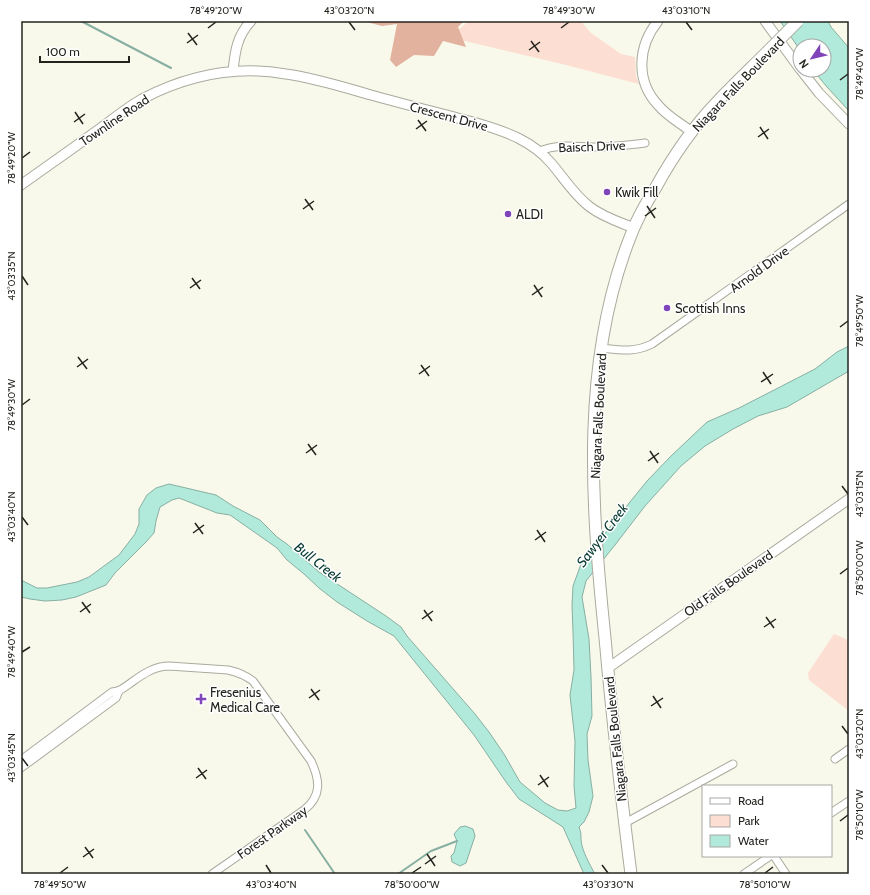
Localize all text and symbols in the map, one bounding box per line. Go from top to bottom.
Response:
text: 78°49'20"W [190,4,242,17]
text: 43°03'20"N [324,4,374,17]
text: 78°49'30"W [543,4,596,17]
text: 43°03'10"N [662,4,710,17]
street label: Niagara Falls Boulevard [689,33,787,135]
scale bar [40,38,129,64]
north arrow [792,38,832,78]
text: 100 m [46,44,80,59]
text: 78°49'40"W [853,47,866,100]
text: N [796,57,812,71]
street label: Townline Road [76,91,152,149]
street label: Crescent Drive [408,98,490,134]
text: 78°49'20"W [5,132,18,184]
street label: Baisch Drive [558,137,626,155]
place label: Kwik Fill [615,184,658,200]
marker: Kwik Fill [602,187,612,197]
place label: ALDI [516,206,543,222]
marker: ALDI [503,209,513,219]
street label: Arnold Drive [726,242,792,296]
text: 43°03'35"N [5,251,18,301]
text: 78°49'50"W [853,294,866,347]
place label: Scottish Inns [675,300,746,316]
marker: Scottish Inns [662,303,672,313]
street label: Niagara Falls Boulevard [587,353,609,479]
text: 78°49'30"W [5,378,18,431]
text: 43°03'15"N [853,470,866,518]
text: 43°03'40"N [5,491,18,543]
water label: Sawyer Creek [572,499,632,570]
water label: Bull Creek [291,538,346,587]
text: 78°50'00"W [853,540,866,595]
street label: Old Falls Boulevard [680,546,776,620]
text: 78°49'40"W [5,625,18,678]
street label: Niagara Falls Boulevard [600,676,630,802]
place label: Fresenius Medical Care [210,684,280,715]
marker: Fresenius Medical Care [195,693,207,705]
text: 43°03'20"N [853,709,866,759]
text: 43°03'45"N [5,733,18,783]
legend [702,785,832,857]
text: 78°50'10"W [853,789,866,841]
text: Road [738,793,764,808]
street label: Forest Parkway [234,802,311,862]
text: Park [738,813,760,828]
text: Water [738,833,769,848]
text: 78°49'50"W [34,878,87,891]
text: 43°03'40"N [245,878,297,891]
text: 78°50'00"W [385,878,440,891]
text: 43°03'30"N [583,878,633,891]
text: 78°50'10"W [739,878,791,891]

